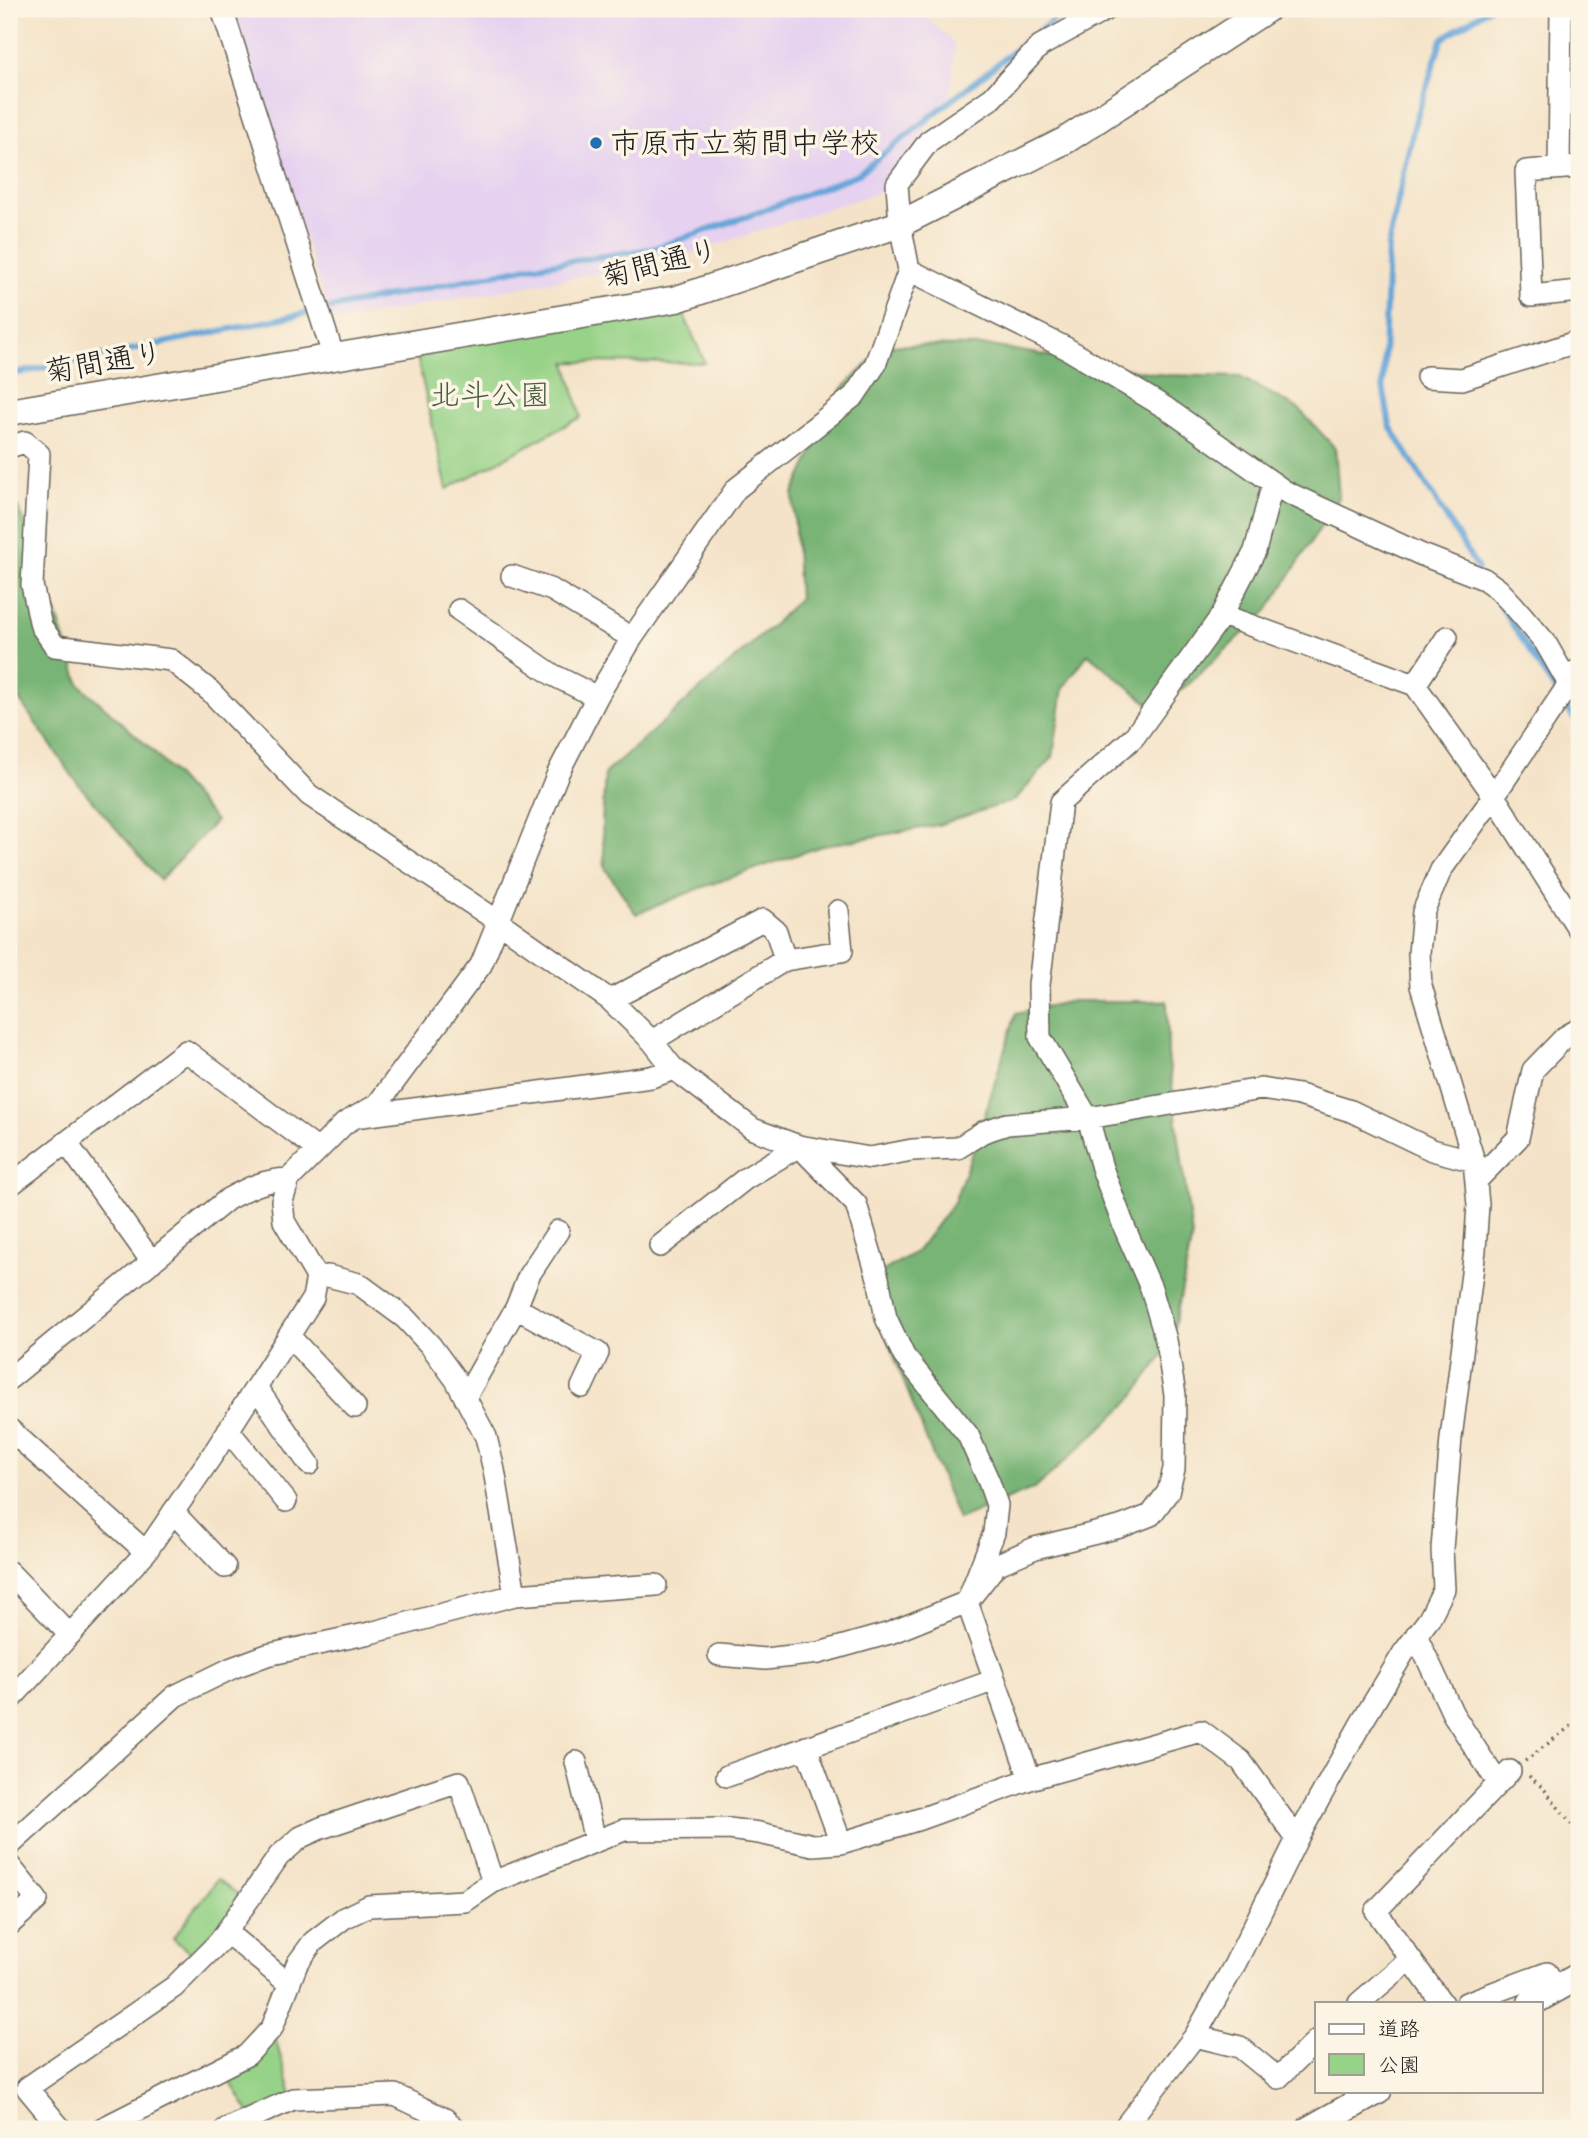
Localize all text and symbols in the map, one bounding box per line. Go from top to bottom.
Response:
place label: 市原市立菊間中学校 [610,124,880,168]
marker: 市原市立菊間中学校 [588,135,604,151]
street label: 菊間通り [597,230,724,302]
street label: 菊間通り [42,333,167,397]
park label: 北斗公園 [430,376,550,420]
legend [1315,2002,1542,2092]
text: 道路 [1378,2016,1420,2046]
text: 公園 [1378,2052,1420,2082]

